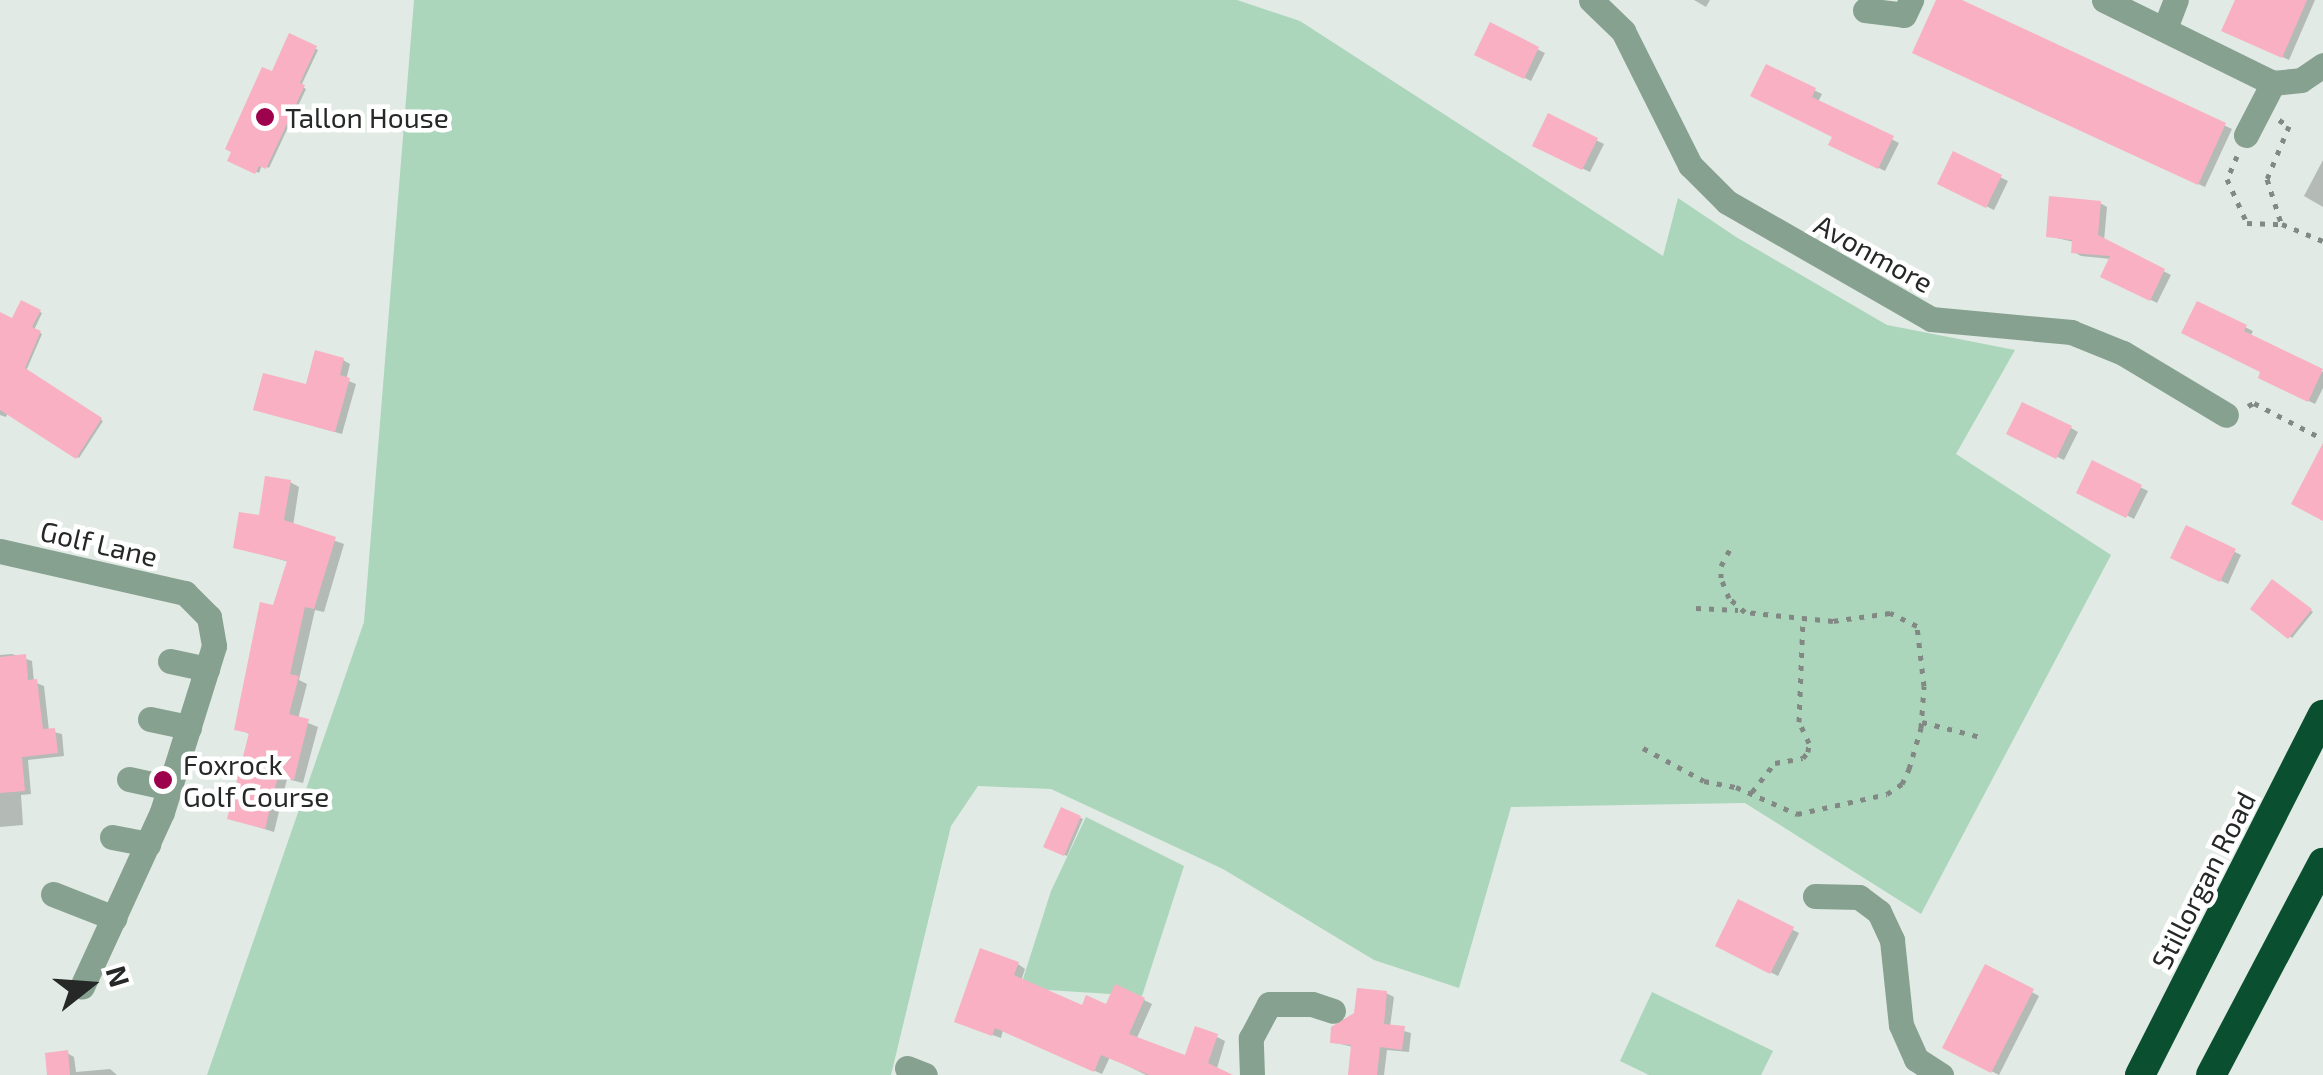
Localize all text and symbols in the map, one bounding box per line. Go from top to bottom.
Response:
place label: Tallon House [285,100,449,134]
marker: Tallon House [254,106,276,128]
street label: Avonmore [1809,207,1939,299]
street label: Golf Lane [37,513,161,573]
place label: Foxrock Golf Course [183,747,330,813]
marker: Foxrock Golf Course [152,769,174,791]
street label: Stillorgan Road [2144,786,2262,974]
north arrow [40,935,140,1035]
text: N [99,962,138,991]

